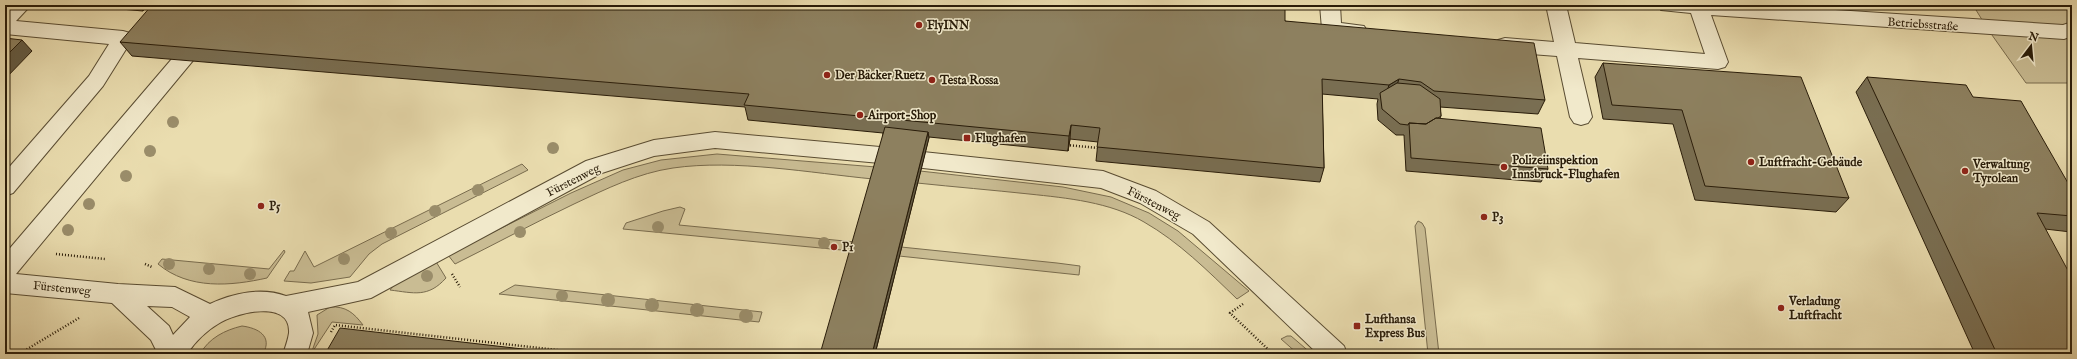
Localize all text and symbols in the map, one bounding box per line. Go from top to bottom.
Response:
street label: Betriebsstraße [1887,15,1959,34]
place label: FlyINN [927,18,970,34]
marker: FlyINN [914,20,924,30]
north arrow [2011,26,2051,66]
text: N [2026,29,2040,46]
place label: Der Bäcker Ruetz [835,68,925,83]
marker: Der Bäcker Ruetz [822,70,832,80]
place label: Testa Rossa [939,73,999,88]
marker: Testa Rossa [927,75,937,85]
place label: Airport-Shop [867,108,937,124]
marker: Airport-Shop [855,110,865,120]
place label: Flughafen [975,131,1027,147]
marker: Flughafen [962,133,972,143]
place label: Polizeiinspektion Innsbruck-Flughafen [1512,153,1620,183]
place label: Luftfracht-Gebäude [1758,155,1863,170]
marker: Luftfracht-Gebäude [1746,157,1756,167]
place label: Verwaltung Tyrolean [1972,157,2030,187]
street label: Fürstenweg [544,160,603,200]
marker: Polizeiinspektion Innsbruck-Flughafen [1499,162,1509,172]
marker: Verwaltung Tyrolean [1960,166,1970,176]
street label: Fürstenweg [1124,184,1184,224]
place label: P5 [269,199,281,214]
marker: P5 [256,201,266,211]
place label: P3 [1492,210,1503,225]
marker: P3 [1479,212,1489,222]
place label: P1 [842,240,854,255]
marker: P1 [829,242,839,252]
street label: Fürstenweg [32,278,92,299]
place label: Verladung Luftfracht [1788,294,1843,323]
marker: Verladung Luftfracht [1776,303,1786,313]
place label: Lufthansa Express Bus [1364,312,1426,342]
marker: Lufthansa Express Bus [1352,321,1362,331]

